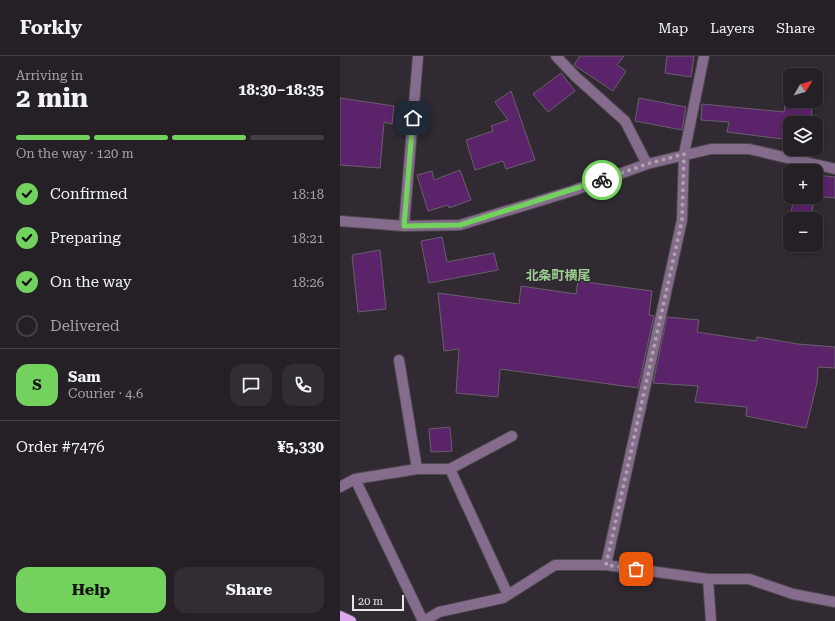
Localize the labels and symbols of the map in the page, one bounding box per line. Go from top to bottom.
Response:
north arrow [783,68,823,108]
pin [396,101,430,135]
courier [582,160,622,200]
district label: 北条町横尾 [525,268,591,283]
pin [619,552,653,586]
scale bar [352,593,404,612]

